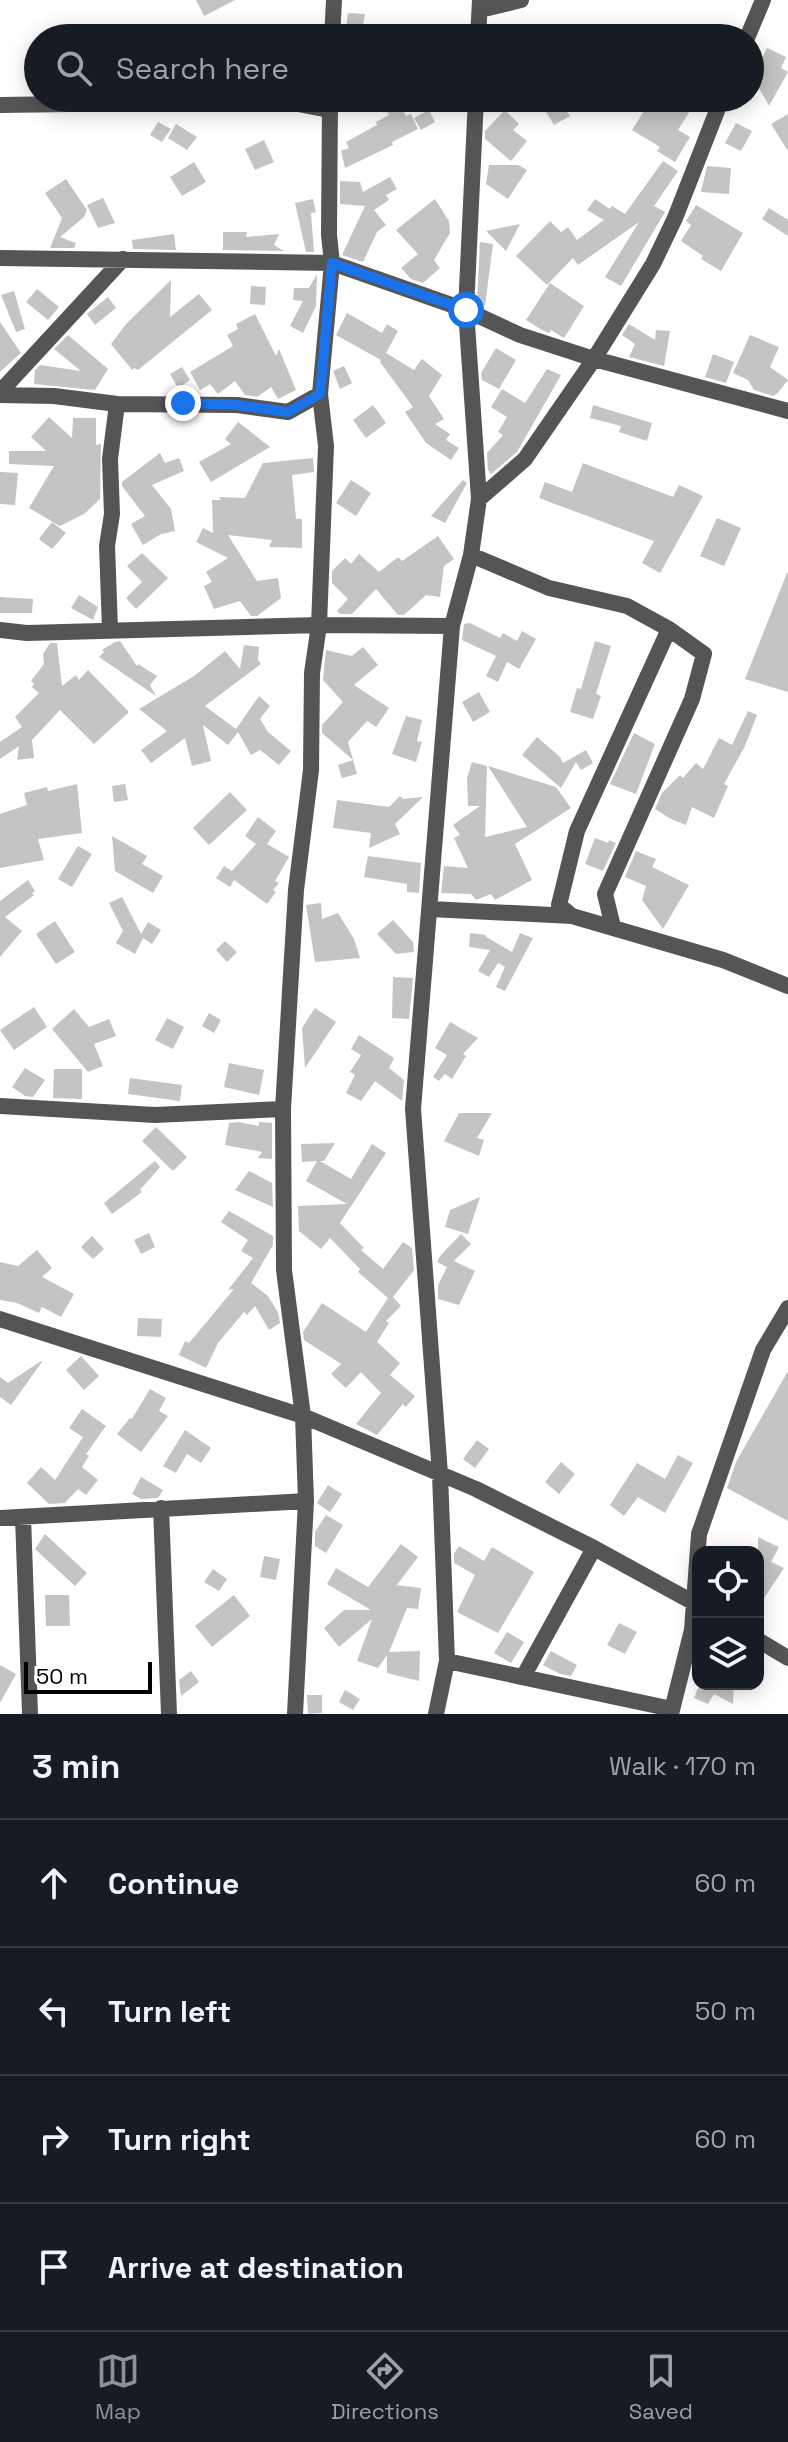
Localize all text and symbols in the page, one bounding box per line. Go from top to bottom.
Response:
search box [24,24,764,112]
icon: search [52,46,96,90]
text: Search here [116,49,289,88]
route start [448,292,484,328]
route end [165,385,201,421]
map controls [692,1546,764,1690]
button: locate [692,1546,764,1618]
button: layers [692,1618,764,1690]
scale bar [24,1658,152,1694]
text: 50 m [36,1662,88,1690]
text: 3 min [32,1745,120,1788]
text: Walk · 170 m [609,1749,756,1783]
icon: ahead [32,1861,76,1905]
text: Continue [108,1864,239,1903]
text: 60 m [694,1866,756,1900]
icon: left [32,1989,76,2033]
text: Turn left [108,1992,231,2031]
text: 50 m [695,1994,756,2028]
icon: right [32,2117,76,2161]
text: Turn right [108,2120,251,2159]
text: 60 m [694,2122,756,2156]
icon: arrive [32,2245,76,2289]
text: Arrive at destination [108,2248,404,2287]
tab: Map [95,2349,141,2425]
tab: Directions [331,2349,439,2425]
tab: Saved [629,2349,693,2425]

